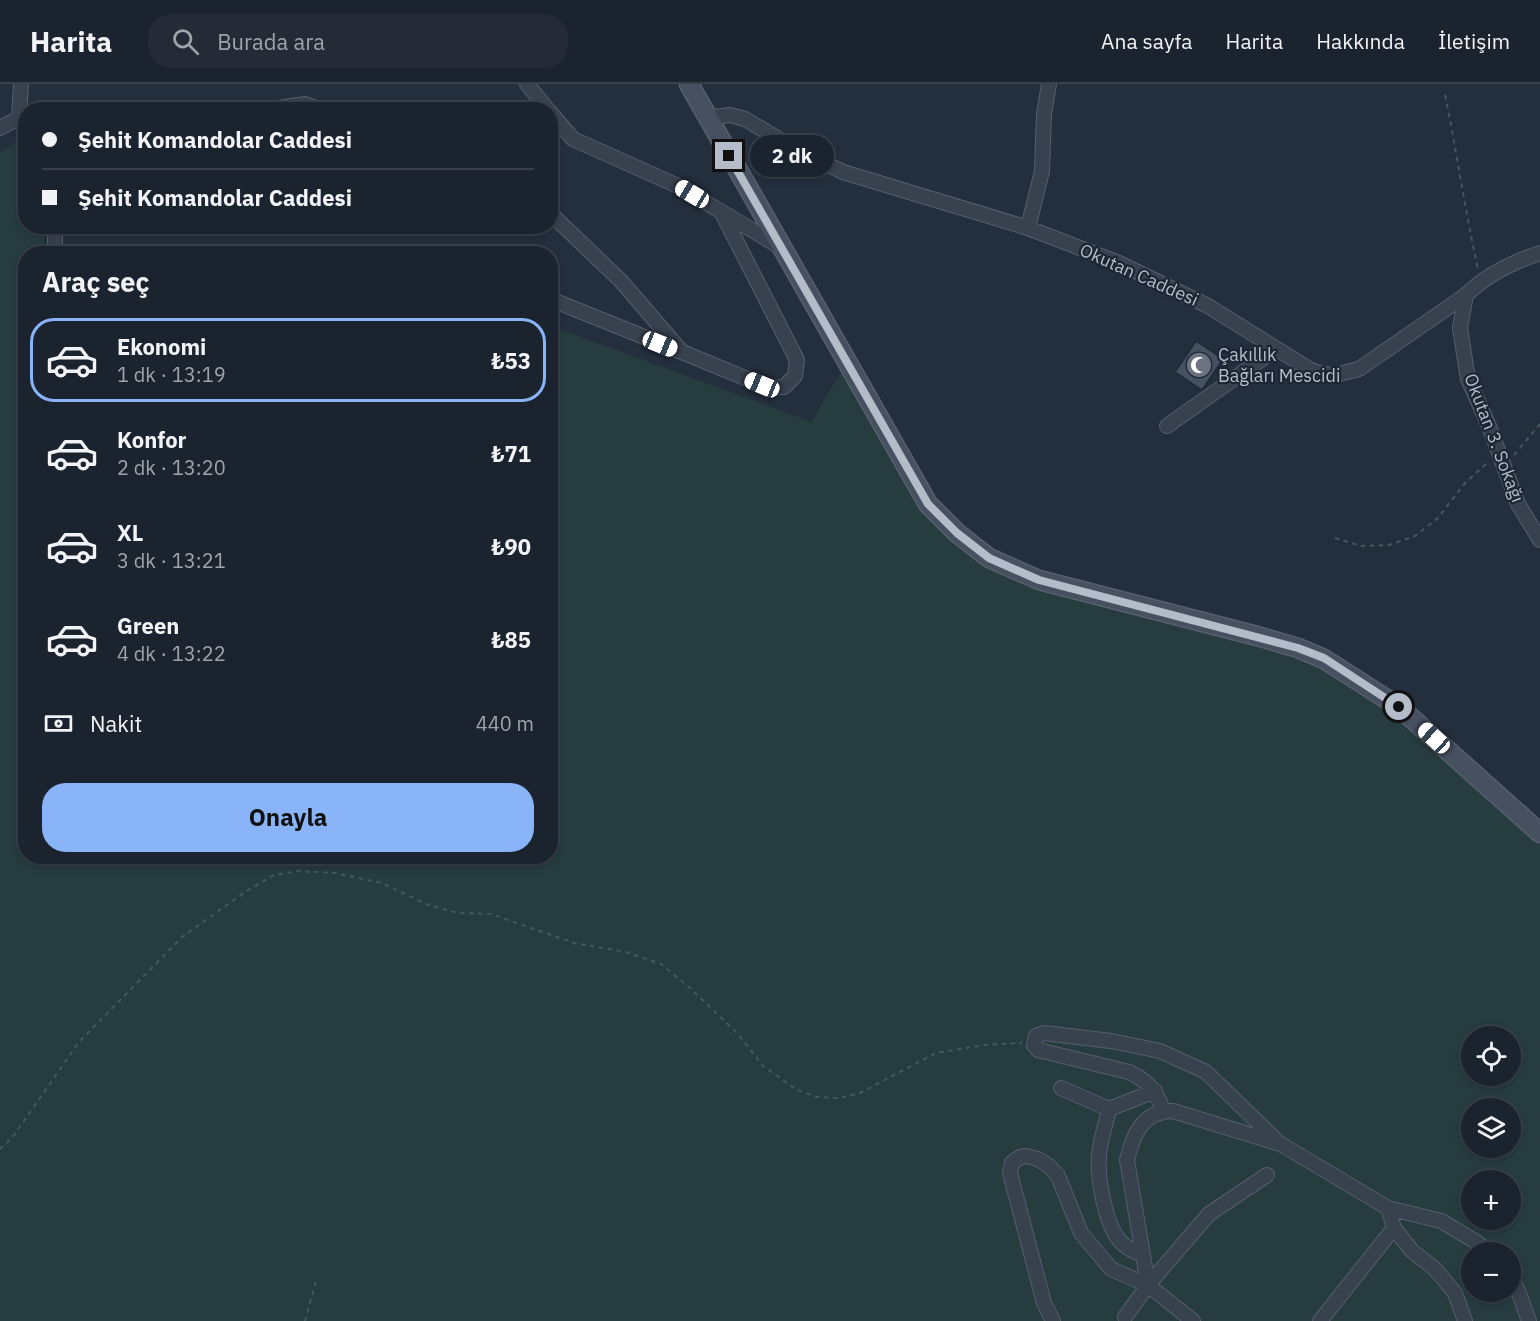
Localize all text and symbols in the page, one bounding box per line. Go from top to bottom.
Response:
search box [148,14,568,68]
text: Harita [30,23,112,60]
icon: search [169,25,202,58]
text: Burada ara [217,27,325,56]
text: Ana sayfa [1101,27,1193,55]
text: Harita [1226,27,1283,55]
text: Hakkında [1316,27,1405,55]
text: İletişim [1438,27,1510,55]
text: Şehit Komandolar Caddesi [78,125,352,154]
callout: 2 dk [750,135,834,177]
route end [715,142,742,169]
text: 2 dk [772,142,812,169]
car [672,177,712,211]
text: Şehit Komandolar Caddesi [78,183,352,212]
street label: Okutan Caddesi [1076,238,1202,311]
text: Araç seç [42,264,149,299]
car [640,329,680,359]
text: Ekonomi [117,332,206,361]
icon: car [45,333,99,387]
place label: Çakıllık Bağları Mescidi [1218,343,1341,387]
text: ₺53 [491,346,531,375]
mosque icon: Çakıllık Bağları Mescidi [1184,350,1214,380]
text: 1 dk · 13:19 [117,361,226,388]
car [742,370,782,400]
street label: Okutan 3. Sokağı [1459,370,1530,506]
text: Konfor [117,425,186,454]
icon: car [45,426,99,480]
text: ₺71 [491,439,531,468]
text: 2 dk · 13:20 [117,454,226,481]
text: XL [117,518,143,547]
icon: car [45,519,99,573]
text: ₺90 [491,532,531,561]
text: 3 dk · 13:21 [117,547,226,574]
text: Green [117,611,179,640]
icon: car [45,612,99,666]
text: ₺85 [491,625,531,654]
text: 4 dk · 13:22 [117,640,226,667]
route start [1385,693,1412,720]
icon: cash [42,707,75,740]
text: Nakit [90,709,142,738]
text: 440 m [476,710,534,737]
car [1415,719,1453,757]
button: Onayla [42,783,534,852]
map controls [1461,1026,1521,1302]
button: locate [1461,1026,1521,1086]
button: layers [1461,1098,1521,1158]
button: + [1461,1170,1521,1230]
button: − [1461,1242,1521,1302]

